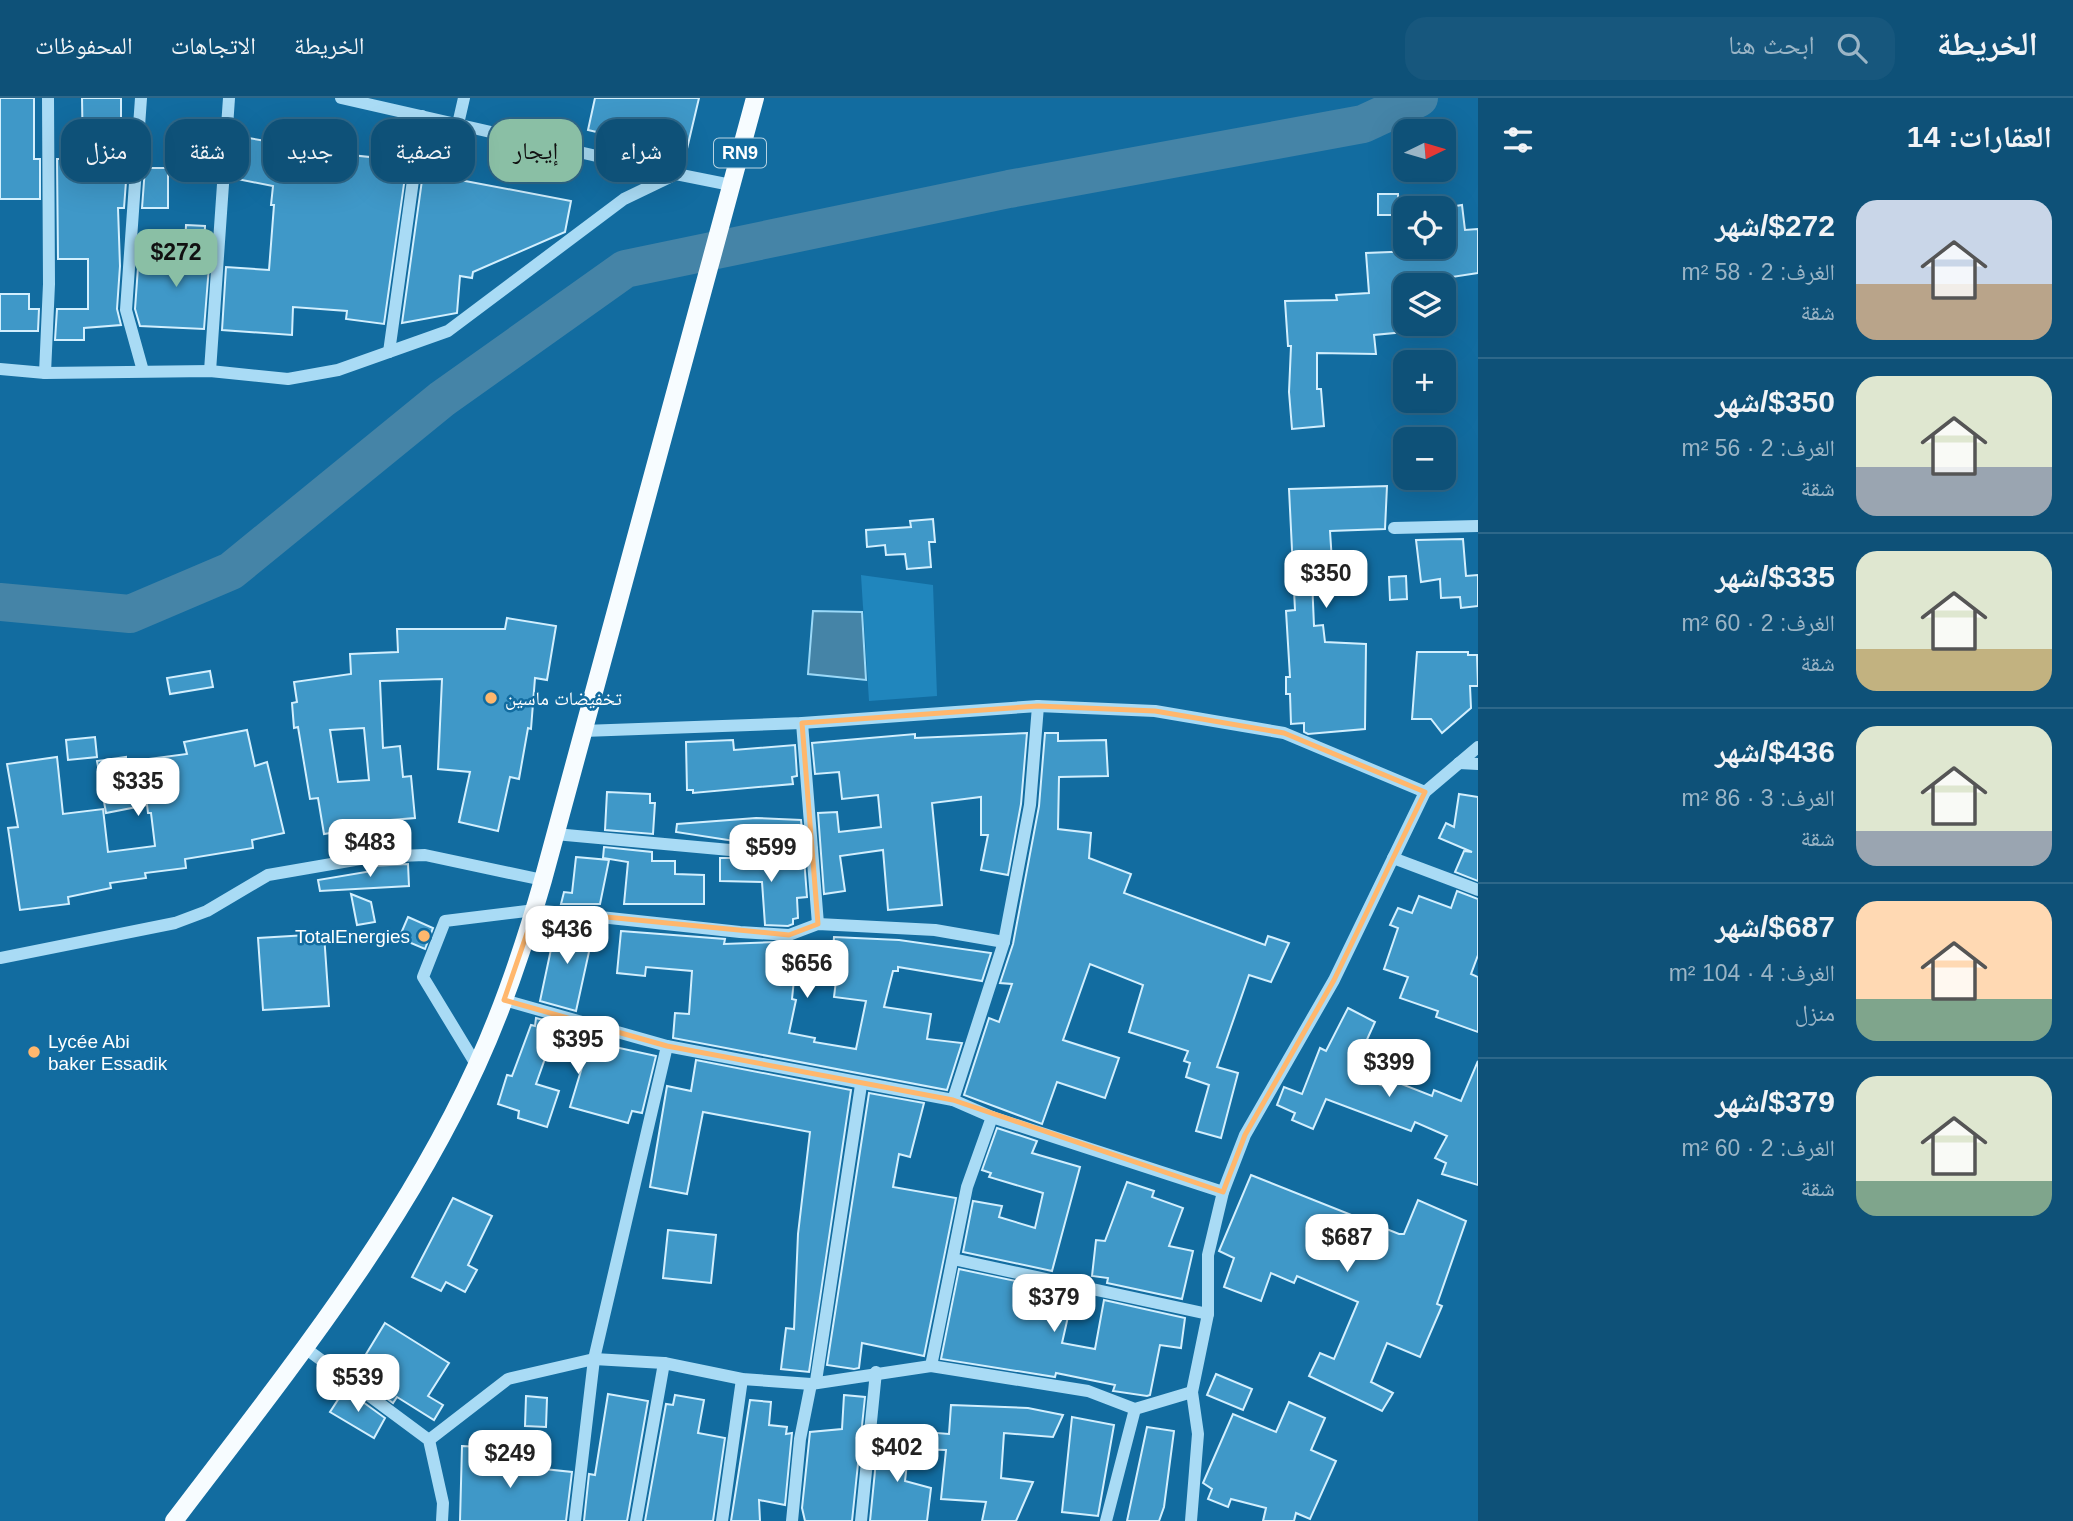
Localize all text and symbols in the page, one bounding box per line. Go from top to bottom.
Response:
search box [1405,17,1895,80]
text: الخريطة [1937,25,2038,62]
icon: search [1833,29,1871,67]
text: ابحث هنا [1728,30,1815,60]
text: المحفوظات [35,32,133,59]
text: الاتجاهات [171,32,256,59]
text: الخريطة [294,32,365,59]
chip: منزل [61,119,151,182]
chip: شقة [165,119,249,182]
chip: جديد [263,119,357,182]
chip: تصفية [371,119,475,182]
chip: إيجار [489,119,582,182]
chip: شراء [596,119,686,182]
north arrow [1393,119,1456,182]
map controls [1393,119,1456,490]
text: العقارات: 14 [1907,120,2052,153]
icon: filters [1499,121,1537,159]
road number: RN9 [714,138,766,168]
button: locate [1393,196,1456,259]
text: $272/شهر [1715,209,1835,242]
icon: home [1912,228,1996,312]
pin: $272 [135,230,217,289]
text: $272 [150,239,202,265]
text: الغرف: 2 · 58 m² [1681,259,1835,285]
button: layers [1393,273,1456,336]
text: شقة [1801,299,1835,325]
button: + [1393,350,1456,413]
text: $350/شهر [1715,385,1835,418]
icon: home [1912,404,1996,488]
button: − [1393,427,1456,490]
text: الغرف: 2 · 56 m² [1681,435,1835,461]
text: شقة [1801,475,1835,501]
pin: $350 [1285,550,1367,610]
text: $350 [1300,560,1352,586]
text: $335/شهر [1715,560,1835,593]
icon: home [1912,579,1996,663]
text: الغرف: 2 · 60 m² [1681,610,1835,636]
text: شقة [1801,650,1835,676]
place label: تخفيضات ماسين [505,688,622,710]
marker: تخفيضات ماسين [483,690,499,706]
text: $436/شهر [1715,735,1835,768]
icon: home [1912,754,1996,838]
pin: $335 [97,758,179,818]
text: $335 [112,768,164,794]
text: الغرف: 3 · 86 m² [1681,785,1835,811]
pin: $483 [329,820,411,879]
pin: $599 [730,824,812,884]
text: شقة [1801,825,1835,851]
text: $483 [344,829,396,855]
text: $599 [745,834,797,860]
pin: $436 [526,906,608,966]
text: $687/شهر [1715,910,1835,943]
text: $436 [541,916,593,942]
place label: TotalEnergies [295,926,410,947]
marker: TotalEnergies [416,928,432,944]
icon: home [1912,929,1996,1013]
pin: $656 [766,940,848,1000]
text: $656 [781,950,833,976]
text: الغرف: 4 · 104 m² [1669,960,1835,986]
text: منزل [1795,1000,1835,1026]
pin: $395 [537,1016,619,1076]
text: $395 [552,1026,604,1052]
place label: Lycée Abi baker Essadik [48,1031,168,1074]
pin: $399 [1348,1040,1430,1099]
marker: Lycée Abi baker Essadik [26,1044,42,1060]
text: $399 [1363,1049,1415,1075]
text: $379/شهر [1715,1085,1835,1118]
icon: home [1912,1104,1996,1188]
text: الغرف: 2 · 60 m² [1681,1135,1835,1161]
text: شقة [1801,1175,1835,1201]
pin: $687 [1306,1214,1388,1274]
text: $687 [1321,1224,1373,1250]
pin: $379 [1013,1274,1095,1334]
text: $379 [1028,1284,1080,1310]
pin: $539 [317,1354,399,1414]
text: $539 [332,1364,384,1390]
pin: $402 [856,1424,938,1484]
pin: $249 [469,1430,551,1490]
text: $402 [871,1434,923,1460]
text: $249 [484,1440,536,1466]

